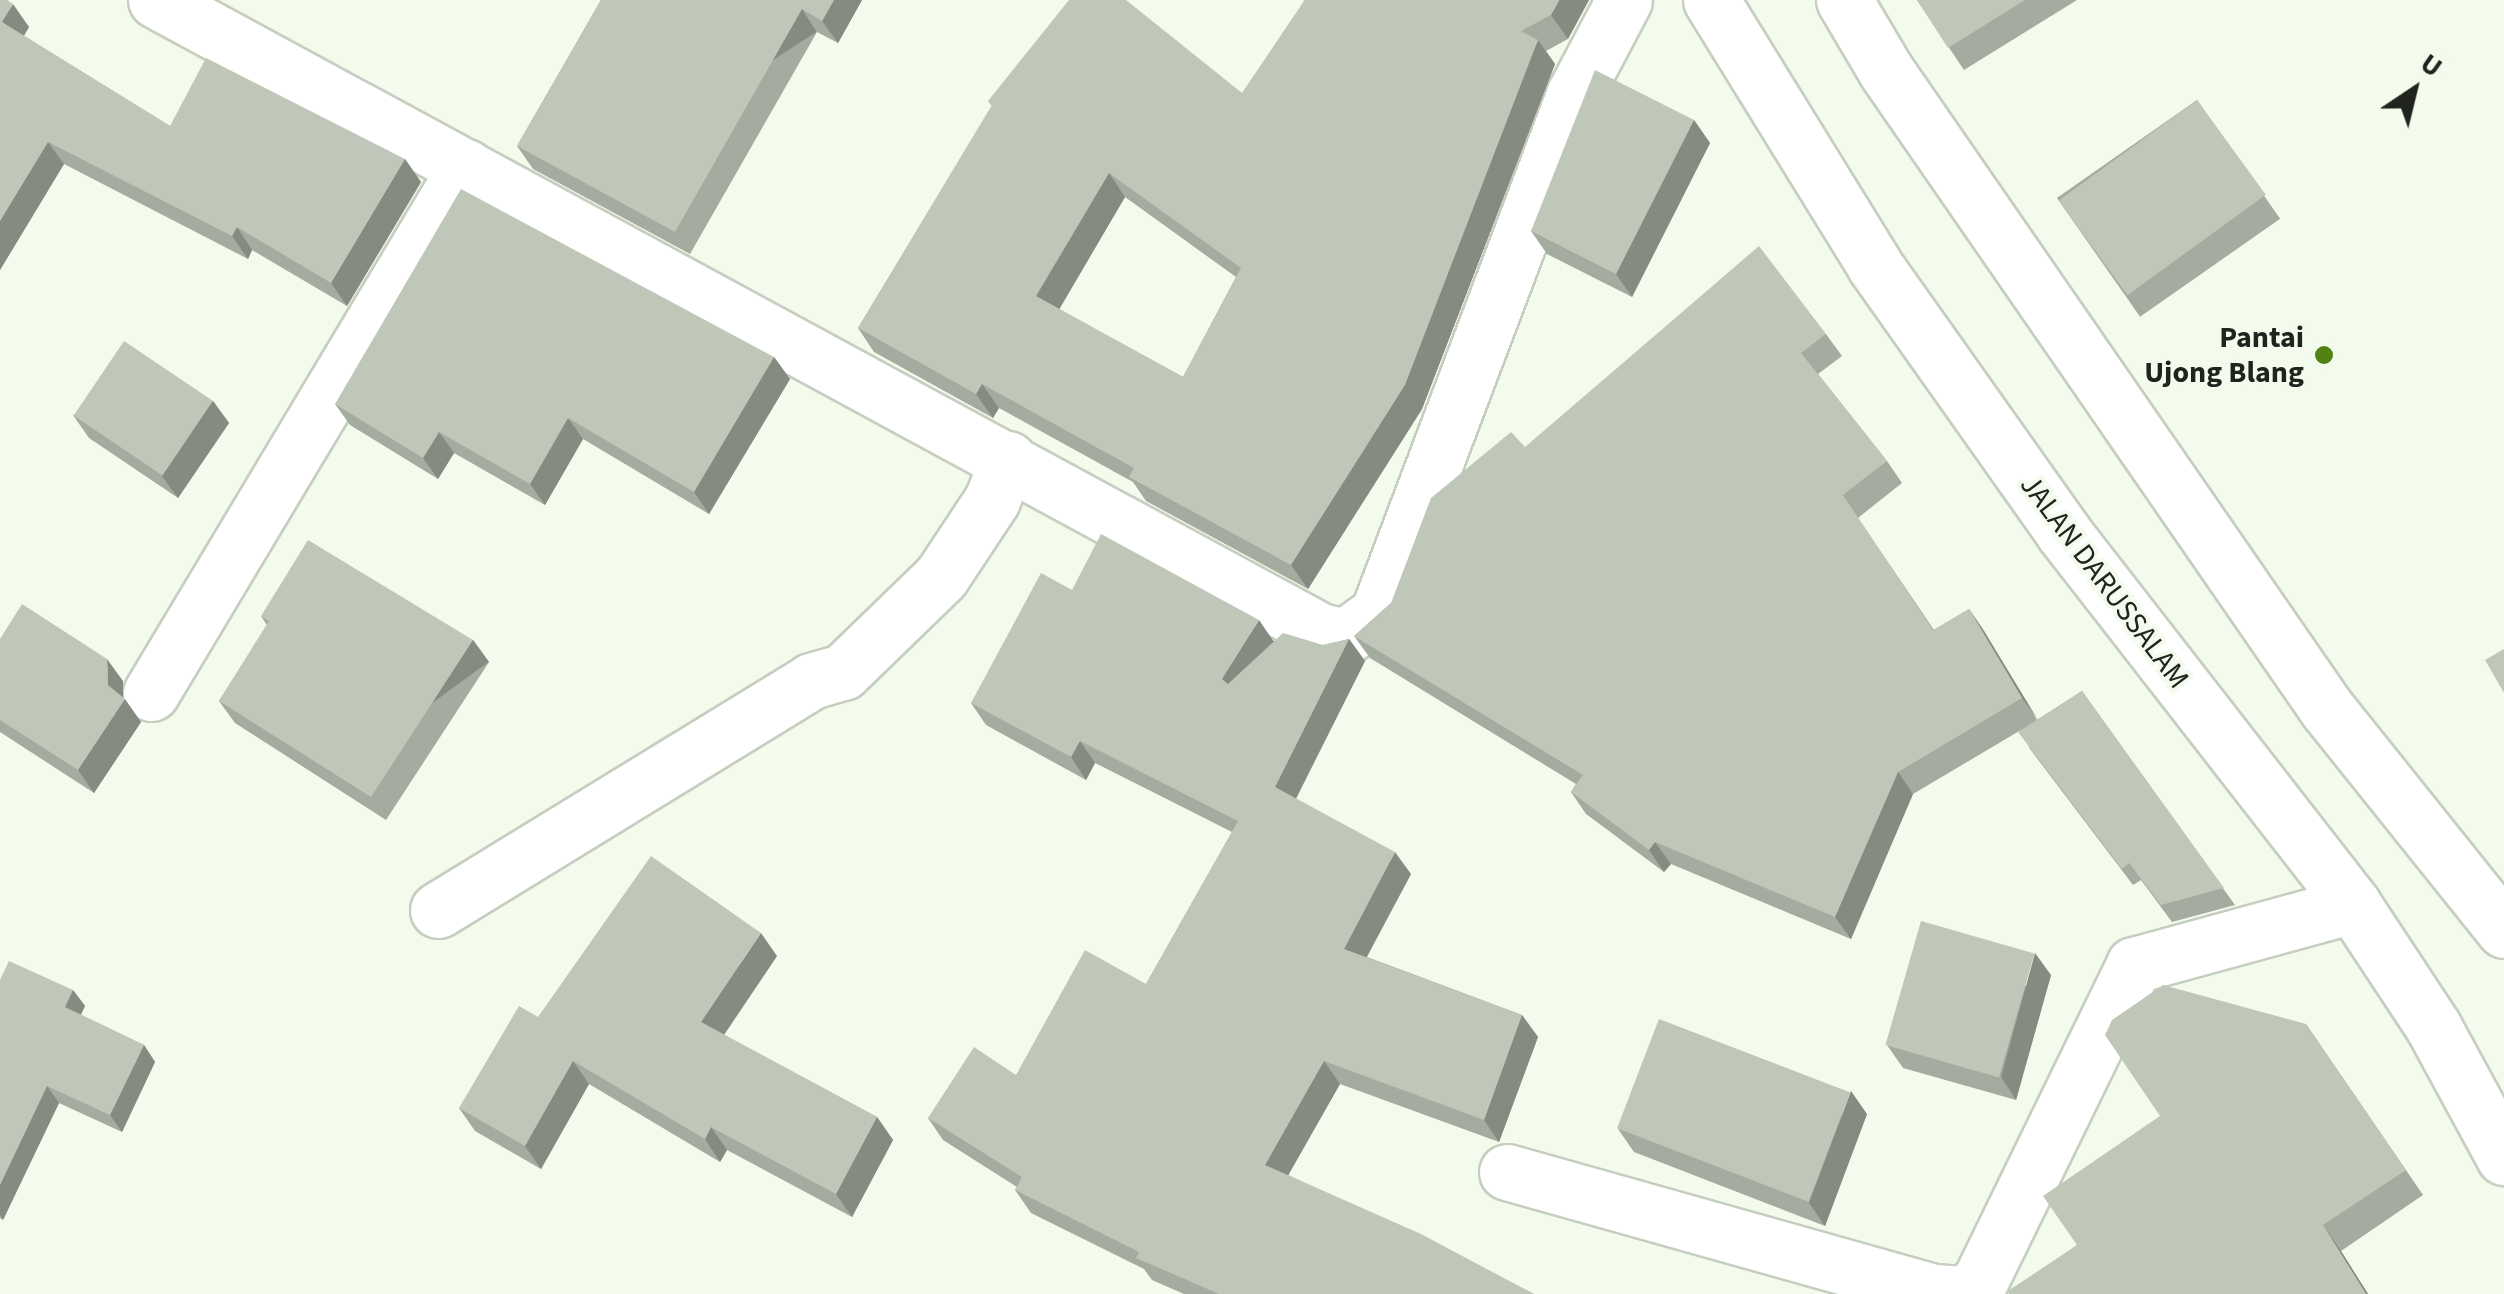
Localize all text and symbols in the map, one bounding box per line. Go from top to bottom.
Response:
north arrow [2364,40,2464,140]
text: U [2412,44,2450,87]
place label: Pantai Ujong Blang [2144,320,2304,390]
marker: Pantai Ujong Blang [2313,344,2335,366]
street label: JALAN DARUSSALAM [2012,468,2196,696]

